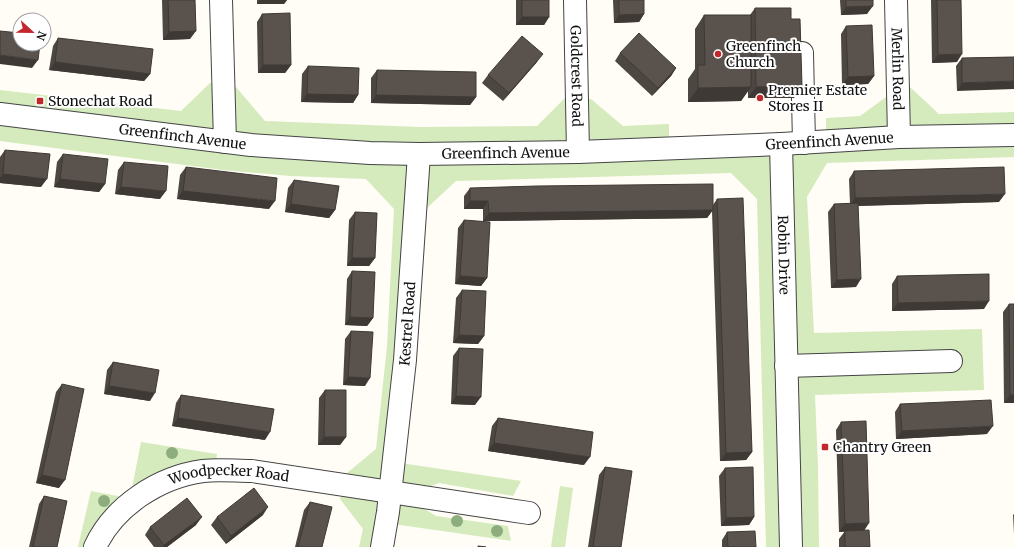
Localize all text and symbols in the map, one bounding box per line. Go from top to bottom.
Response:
north arrow [12,12,52,52]
street label: Goldcrest Road [566,25,587,127]
street label: Merlin Road [888,28,907,111]
text: N [33,29,49,43]
place label: Greenfinch Church [726,37,801,71]
marker: Greenfinch Church [713,49,723,59]
place label: Premier Estate Stores II [768,81,867,115]
place label: Stonechat Road [48,92,153,110]
marker: Premier Estate Stores II [755,93,765,103]
marker: Stonechat Road [35,96,45,106]
street label: Greenfinch Avenue [118,120,247,153]
street label: Greenfinch Avenue [765,128,894,154]
street label: Greenfinch Avenue [442,143,570,163]
street label: Robin Drive [774,215,794,295]
street label: Kestrel Road [395,280,419,367]
place label: Chantry Green [833,438,931,456]
marker: Chantry Green [820,442,830,452]
street label: Woodpecker Road [165,461,291,489]

